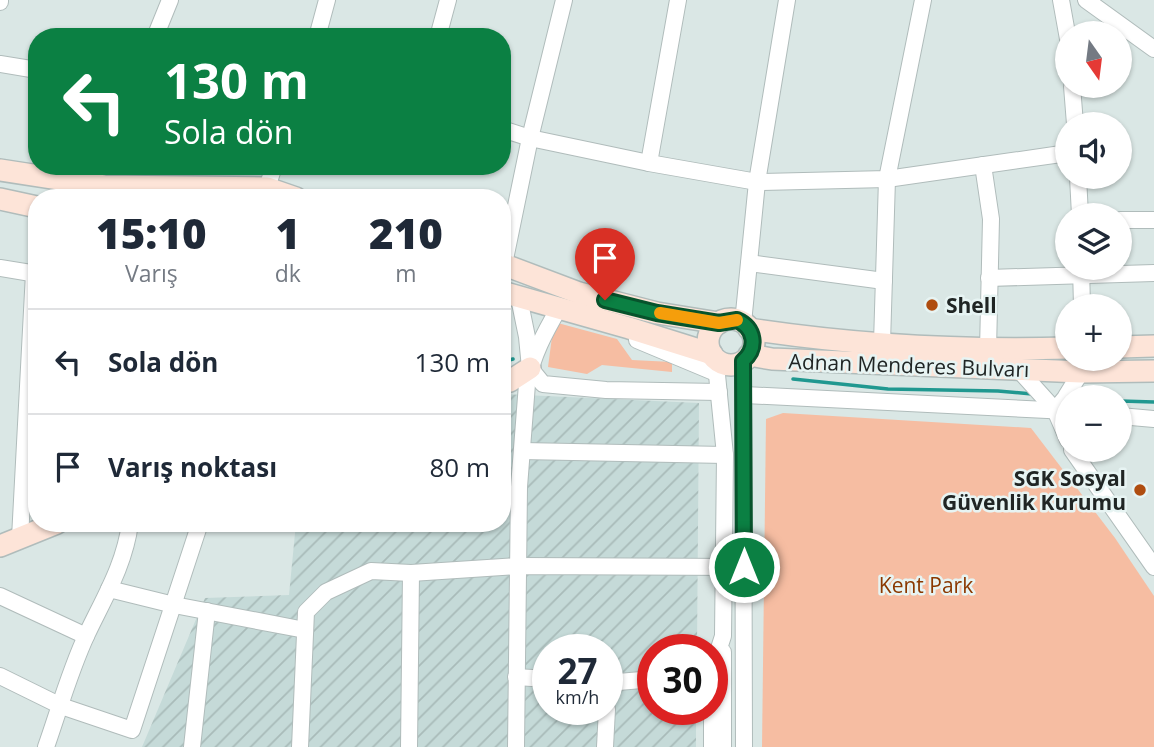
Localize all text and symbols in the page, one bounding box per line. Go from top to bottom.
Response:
north arrow [1055,21,1132,98]
map controls [1055,21,1132,462]
text: 130 m [164,47,309,113]
icon: left [49,56,140,147]
text: Sola dön [164,110,293,153]
button: sound [1055,112,1132,189]
button: layers [1055,203,1132,280]
text: 15:10 [96,204,207,261]
text: 1 [276,204,300,261]
text: 210 [369,204,443,261]
pin [575,228,635,300]
icon: arrive [586,239,624,277]
text: Varış [125,257,178,289]
text: dk [275,257,301,289]
text: m [395,257,417,289]
place label: Shell [946,291,997,319]
button: + [1055,294,1132,371]
marker: Shell [924,297,940,313]
icon: left [49,343,87,381]
text: Sola dön [108,344,218,380]
text: 130 m [415,344,490,380]
street label: Adnan Menderes Bulvarı [788,347,1030,383]
button: − [1055,385,1132,462]
icon: arrive [49,448,87,486]
text: Varış noktası [108,449,277,485]
text: 80 m [429,449,490,485]
place label: SGK Sosyal Güvenlik Kurumu [942,464,1126,516]
marker: SGK Sosyal Güvenlik Kurumu [1132,482,1148,498]
position arrow [707,530,781,604]
park label: Kent Park [879,571,973,599]
speed limit sign: 30 [637,634,728,725]
text: 27 [557,647,598,694]
text: km/h [556,685,599,709]

